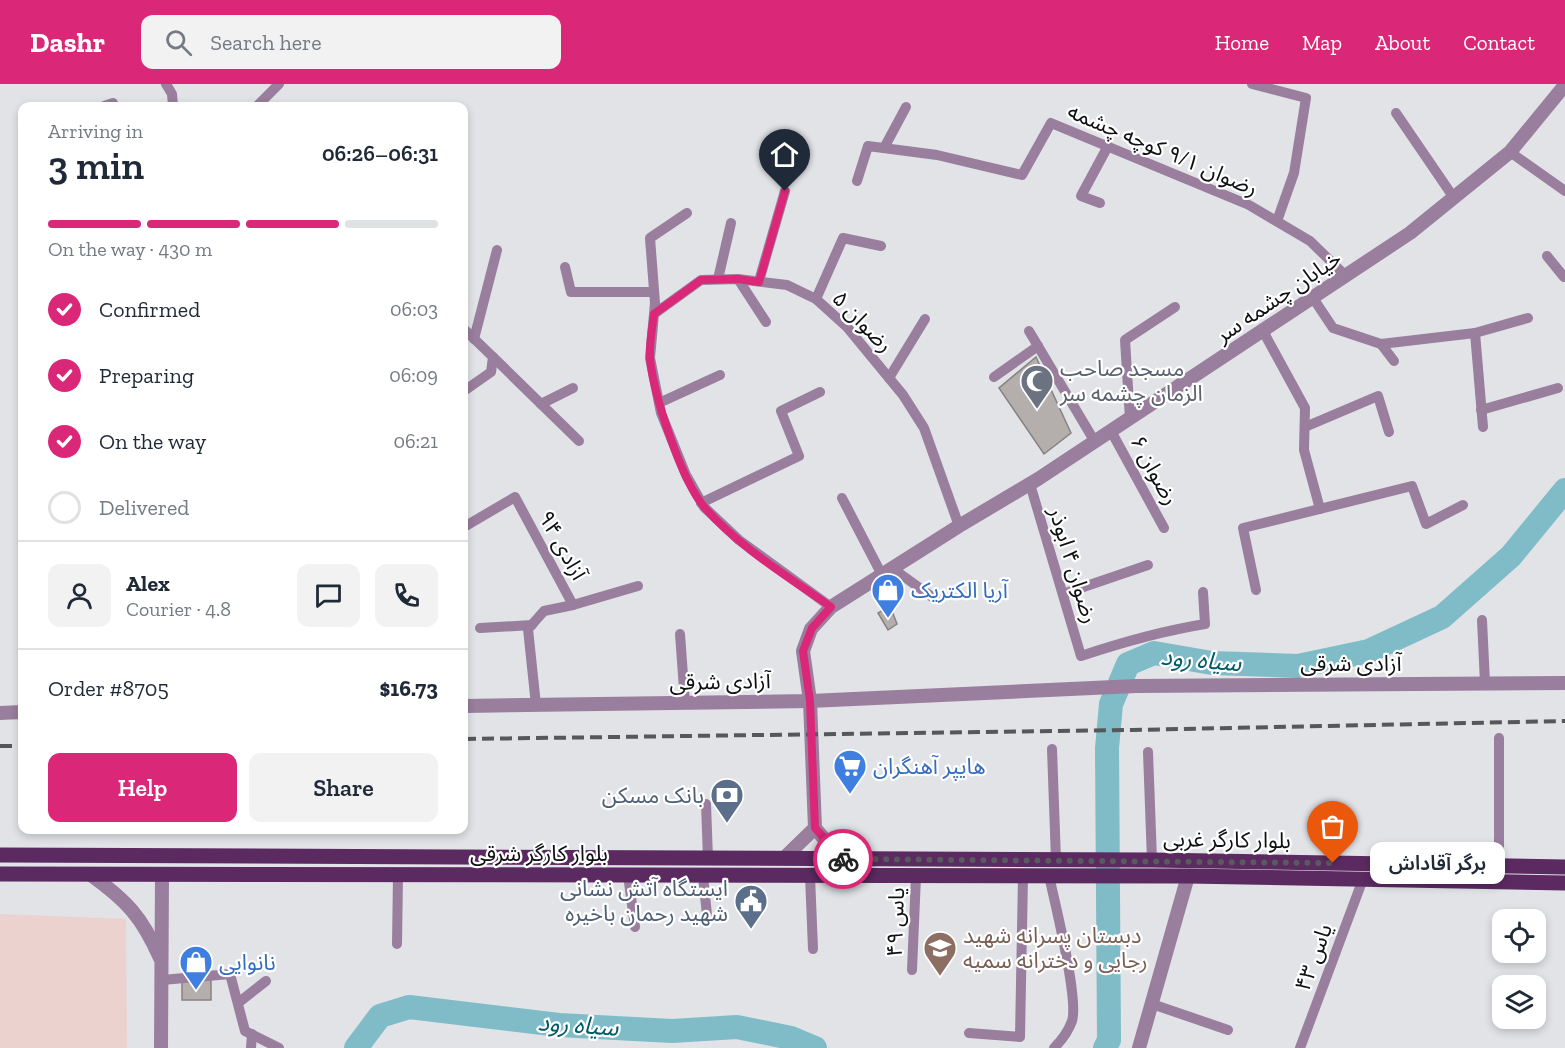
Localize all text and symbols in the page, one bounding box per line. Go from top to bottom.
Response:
search box [141,15,561,69]
text: Dashr [30,26,105,59]
icon: search [162,26,195,59]
text: Search here [210,29,322,56]
text: Home [1215,30,1269,55]
text: Map [1302,30,1342,55]
text: About [1375,30,1430,55]
text: Contact [1463,30,1535,55]
street label: رضوان ۹/۱ کوچه چشمه [1063,97,1262,203]
text: Arriving in [48,119,143,143]
pin [759,129,810,191]
icon: home [768,138,801,171]
text: 06:26–06:31 [322,140,438,167]
text: 3 min [48,142,144,189]
text: On the way · 430 m [48,237,212,261]
street label: خیابان چشمه سر [1209,244,1347,350]
street label: رضوان ۵ [827,285,899,358]
icon: check [48,293,81,326]
text: Confirmed [99,296,200,323]
text: 06:03 [390,297,438,321]
place label: مسجد صاحب الزمان چشمه سر [1059,355,1203,408]
icon: check [48,359,81,392]
text: Preparing [99,362,194,389]
text: 06:09 [389,363,438,387]
mosque icon: مسجد صاحب الزمان چشمه سر [1019,363,1055,410]
icon: check [48,425,81,458]
text: On the way [99,428,206,455]
text: 06:21 [393,429,438,453]
street label: رضوان ۶ [1124,431,1185,510]
text: Delivered [99,494,189,521]
street label: رضوان ۴ ابوذر [1043,503,1104,627]
street label: آزادی ۹۴ [532,506,593,586]
button: person [48,564,111,627]
button: chat [297,564,360,627]
button: phone [375,564,438,627]
text: Alex [126,570,170,597]
shop icon: آریا الکتریک [870,572,906,619]
place label: آریا الکتریک [911,577,1010,604]
text: Courier · 4.8 [126,597,231,621]
water label: سیاه رود [1160,642,1243,677]
street label: آزادی شرقی [1300,650,1403,677]
street label: آزادی شرقی [669,667,773,696]
text: Order #8705 [48,675,169,702]
text: $16.73 [379,675,438,702]
supermarket icon: هایپر آهنگران [832,748,868,795]
button: Help [48,753,237,822]
button: Share [249,753,438,822]
place label: هایپر آهنگران [873,753,986,781]
bank icon: بانک مسکن [709,777,745,824]
place label: بانک مسکن [602,782,704,809]
pin [1307,801,1358,863]
icon: bag [1316,810,1349,843]
street label: بلوار کارگر غربی [1163,825,1291,854]
courier [813,829,873,889]
street label: بلوار کارگر شرقی [470,840,608,867]
callout: برگر آقاداش [1369,842,1504,884]
icon: bike [827,843,860,876]
text: برگر آقاداش [1389,851,1486,875]
place label: ایستگاه آتش نشانی شهید رحمان باخیره [560,875,728,927]
public building icon: ایستگاه آتش نشانی شهید رحمان باخیره [733,883,769,930]
street label: یاس ۴۹ [881,887,910,957]
map controls [1492,909,1546,1029]
button: locate [1492,909,1546,963]
street label: یاس ۴۳ [1289,920,1338,995]
place label: دبستان پسرانه شهید رجایی و دخترانه سمیه [963,922,1148,974]
school or university icon: دبستان پسرانه شهید رجایی و دخترانه سمیه [922,930,958,977]
shop icon: نانوایی [178,944,214,991]
place label: نانوایی [219,949,276,976]
button: layers [1492,975,1546,1029]
water label: سیاه رود [537,1007,619,1042]

